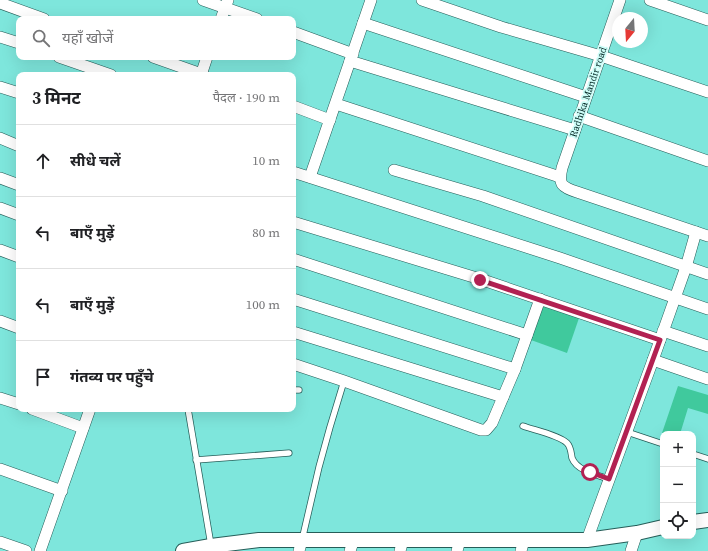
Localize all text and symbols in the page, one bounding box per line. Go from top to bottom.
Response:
north arrow [612,12,648,48]
search box [16,16,296,60]
icon: search [30,27,52,49]
text: यहाँ खोजें [62,27,113,48]
street label: Radhika Mandir road [566,45,610,139]
text: 3 मिनट [32,86,81,110]
text: पैदल · 190 m [213,89,280,106]
icon: ahead [32,150,54,172]
text: सीधे चलें [70,150,121,171]
text: 10 m [252,152,280,169]
icon: left [32,222,54,244]
text: बाएँ मुड़ें [70,222,114,243]
text: 80 m [252,224,280,241]
route end [471,271,489,289]
icon: left [32,294,54,316]
text: बाएँ मुड़ें [70,294,114,315]
text: 100 m [246,296,280,313]
icon: arrive [32,366,54,388]
text: गंतव्य पर पहुँचे [70,366,154,387]
map controls [660,431,696,539]
button: + [660,431,696,467]
route start [581,463,599,481]
button: − [660,467,696,503]
button: locate [660,503,696,539]

